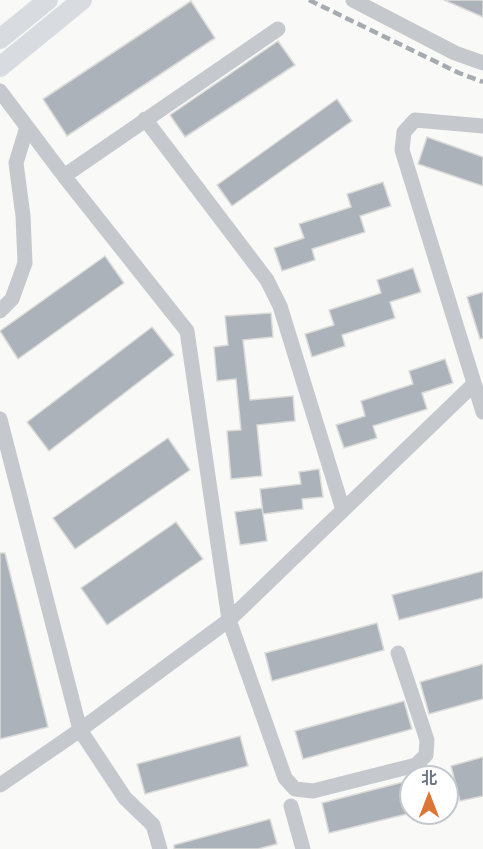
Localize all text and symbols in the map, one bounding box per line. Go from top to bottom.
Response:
north arrow [399,765,459,825]
text: 北 [421,769,437,788]

